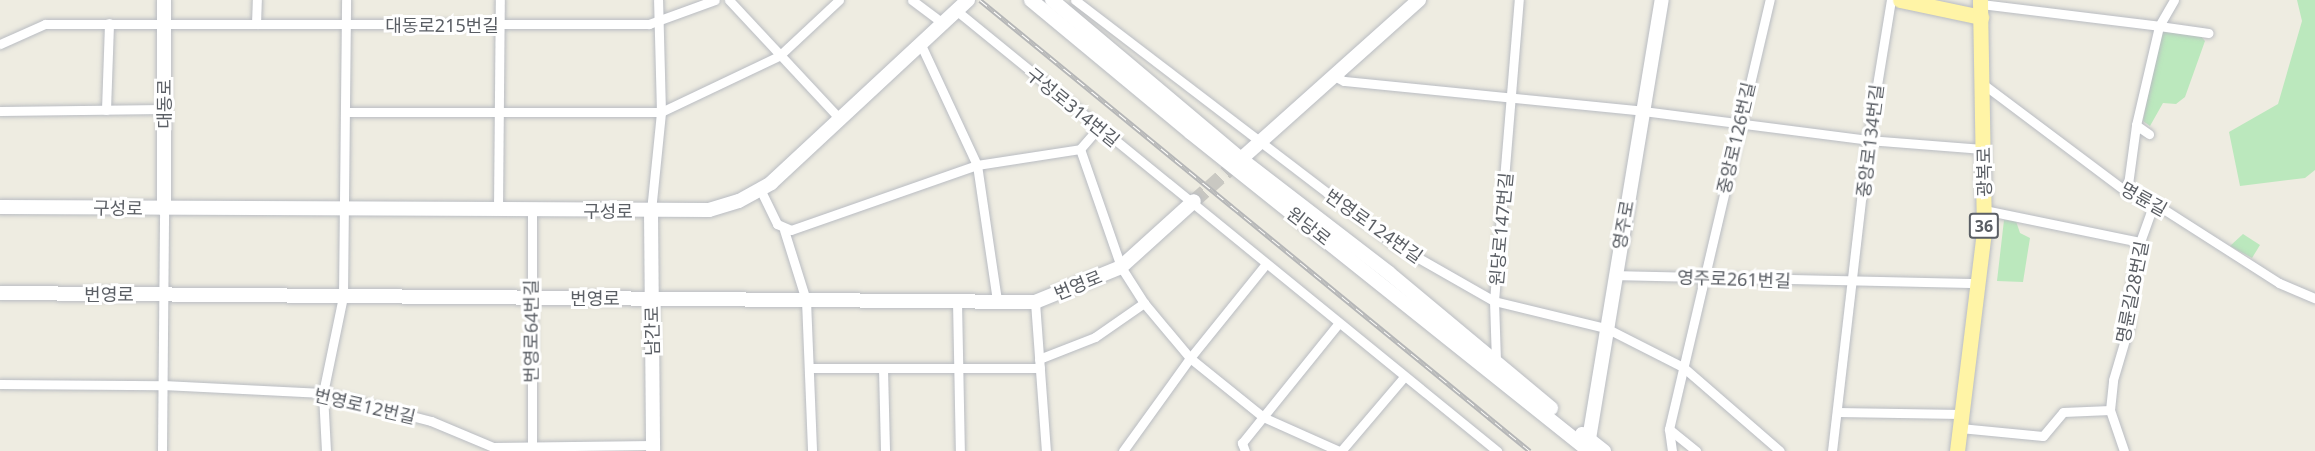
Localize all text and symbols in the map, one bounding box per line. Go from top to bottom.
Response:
street label: 대동로215번길 [385,14,499,36]
street label: 구성로314번길 [1022,63,1124,151]
street label: 대동로 [153,79,175,129]
street label: 중앙로126번길 [1713,80,1759,196]
street label: 중앙로134번길 [1852,83,1888,199]
street label: 광복로 [1973,147,1995,197]
street label: 원당로147번길 [1485,171,1517,287]
street label: 명륜길 [2117,178,2171,220]
street label: 번영로124번길 [1321,185,1427,267]
street label: 구성로 [93,197,143,219]
street label: 영주로 [1608,199,1638,251]
street label: 구성로 [583,200,633,222]
street label: 원당로 [1283,202,1335,250]
road number: 36 [1968,213,2000,239]
street label: 명륜길28번길 [2112,239,2152,345]
street label: 번영로 [1051,266,1105,304]
street label: 영주로261번길 [1677,266,1791,292]
street label: 번영로64번길 [520,279,542,383]
street label: 번영로 [84,283,134,305]
street label: 번영로 [570,287,620,309]
street label: 남간로 [641,306,663,356]
street label: 번영로12번길 [312,384,418,428]

